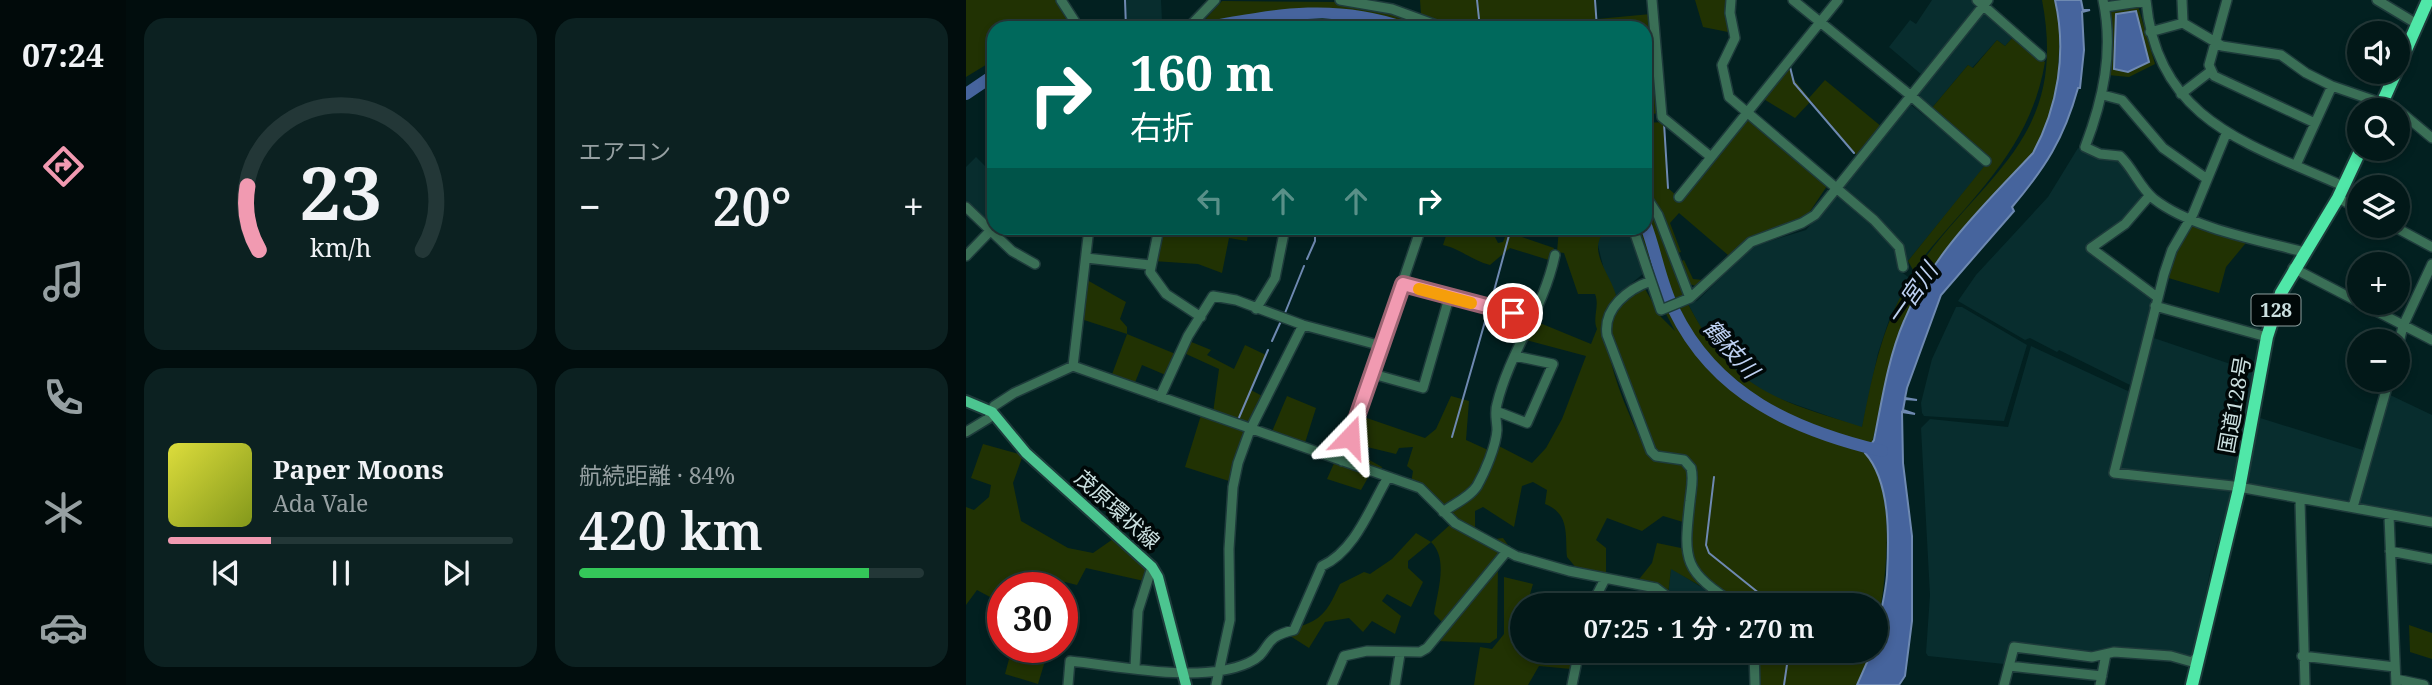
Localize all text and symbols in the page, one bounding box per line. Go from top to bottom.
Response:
map controls [2347,21,2410,392]
button: sound [2347,21,2410,84]
text: 07:24 [22,33,104,76]
text: 160 m [1130,39,1274,105]
icon: right [1015,49,1106,140]
button: search [2347,98,2410,161]
text: 右折 [1130,105,1194,148]
text: エアコン [579,135,671,167]
icon: directions [39,142,88,191]
text: 23 [299,142,382,241]
text: 20° [712,170,792,241]
button: layers [2347,175,2410,238]
text: − [579,180,601,232]
text: + [903,180,924,232]
icon: left [1191,182,1229,220]
icon: ahead [1264,182,1302,220]
icon: ahead [1337,182,1375,220]
icon: right [1410,182,1448,220]
text: km/h [310,230,371,264]
button: + [2347,252,2410,315]
water label: 一宮川 [1878,254,1946,331]
icon: music [39,257,88,306]
pin [1483,283,1543,343]
icon: arrive [1494,294,1532,332]
road number: 128 [2252,294,2300,326]
water label: 鶴枝川 [1697,312,1769,387]
button: − [2347,329,2410,392]
street label: 国道128号 [2212,354,2256,456]
icon: phone [39,373,88,422]
position arrow [1313,400,1387,474]
text: Paper Moons [273,451,444,487]
text: 航続距離 · 84% [579,459,735,491]
street label: 茂原環状線 [1069,464,1166,555]
text: Ada Vale [273,487,368,519]
icon: climate [39,488,88,537]
text: 420 km [579,494,763,565]
icon: previous [207,554,245,592]
icon: pause [322,554,360,592]
icon: next [437,554,475,592]
speed limit sign: 30 [987,572,1078,663]
icon: car [39,603,88,652]
text: 07:25 · 1 分 · 270 m [1583,610,1815,646]

